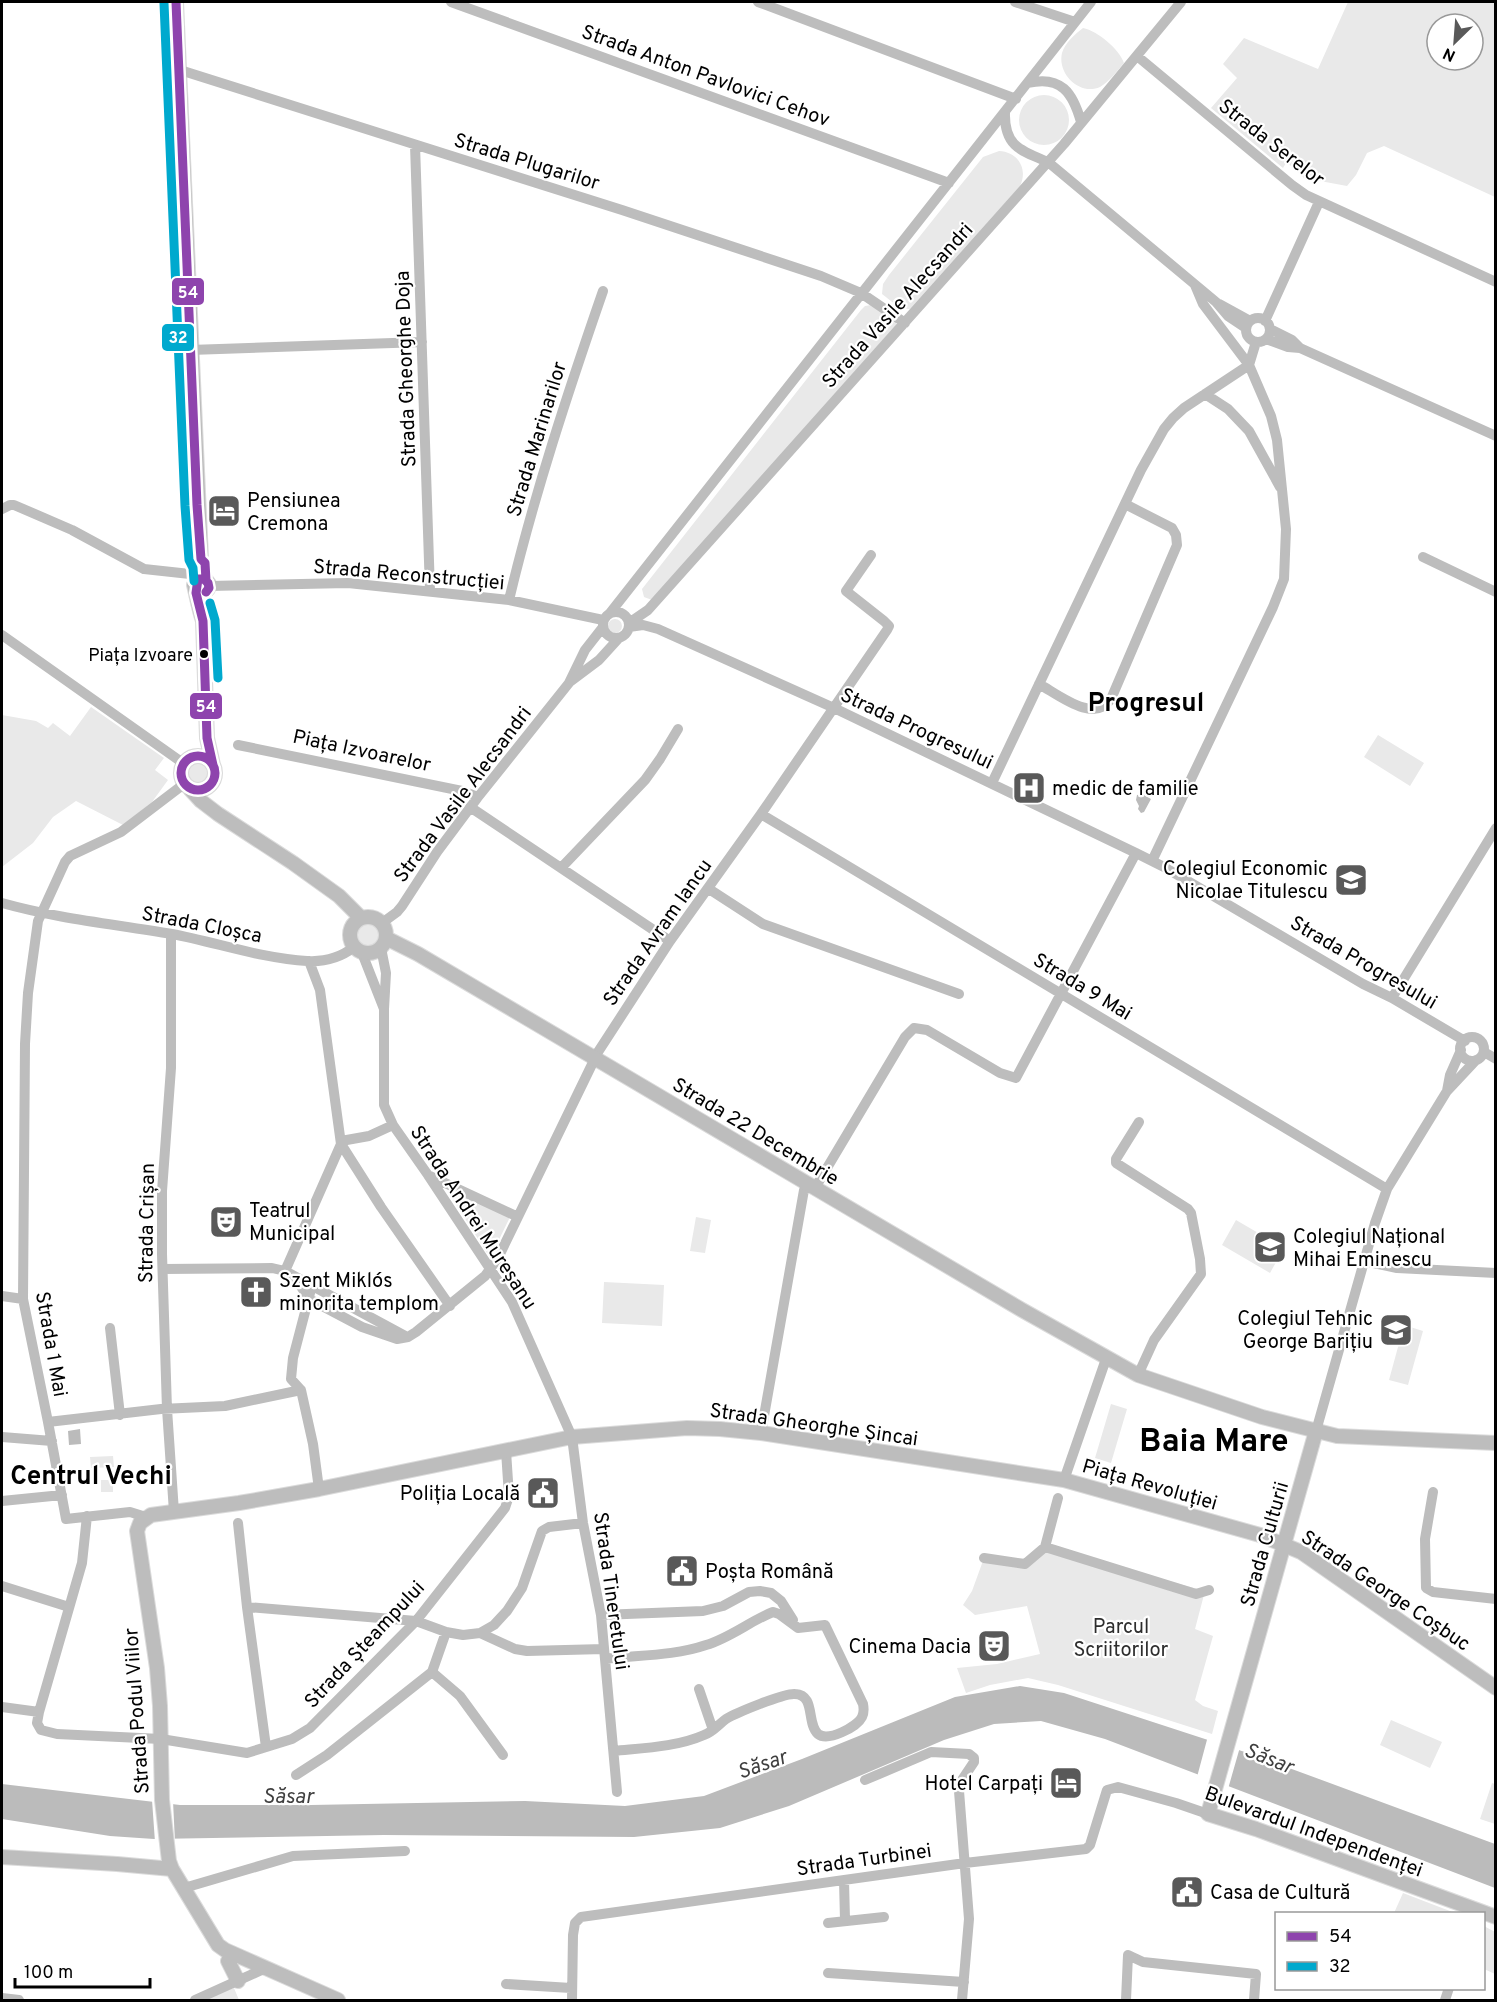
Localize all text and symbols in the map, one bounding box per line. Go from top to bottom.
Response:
north arrow [1425,12,1485,72]
street label: Strada Anton Pavlovici Cehov [578,20,833,134]
text: N [1440,42,1459,65]
street label: Strada Serelor [1212,94,1329,193]
street label: Strada Plugarilor [450,128,603,198]
street label: Strada Vasile Alecsandri [817,218,980,395]
street label: Strada Gheorghe Doja [391,270,423,468]
line badge: 54 [171,277,205,306]
text: 54 [178,284,198,304]
line badge: 32 [161,323,195,352]
text: 32 [168,329,188,349]
street label: Strada Marinarilor [502,358,574,520]
place label: Pensiunea Cremona [247,489,340,538]
hotel icon: Pensiunea Cremona [206,493,242,529]
street label: Strada Reconstrucției [312,555,506,597]
place label: Piața Izvoare [88,645,193,668]
marker: Piața Izvoare [198,648,210,660]
street label: Strada Progresului [836,683,997,777]
district label: Progresul [1088,688,1204,721]
line badge: 54 [189,692,223,720]
text: 54 [196,698,216,718]
street label: Strada Vasile Alecsandri [389,702,538,889]
street label: Piața Izvoarelor [290,725,433,779]
hospital icon: medic de familie [1011,770,1047,806]
place label: medic de familie [1052,777,1199,803]
street label: Strada Avram Iancu [598,855,719,1012]
place label: Colegiul Economic Nicolae Titulescu [1163,857,1328,906]
school or university icon: Colegiul Economic Nicolae Titulescu [1333,862,1369,898]
street label: Strada Cloșca [139,902,264,950]
street label: Strada Progresului [1285,911,1441,1016]
street label: Strada 9 Mai [1028,948,1136,1027]
street label: Strada 22 Decembrie [667,1073,843,1193]
street label: Strada Andrei Mureșanu [403,1121,542,1315]
street label: Strada Crișan [134,1163,162,1283]
place label: Teatrul Municipal [249,1199,335,1248]
theatre icon: Teatrul Municipal [208,1204,244,1240]
place label: Colegiul Național Mihai Eminescu [1293,1225,1445,1274]
school or university icon: Colegiul Național Mihai Eminescu [1252,1229,1288,1265]
place label: Szent Miklós minorita templom [279,1269,439,1318]
church icon: Szent Miklós minorita templom [238,1274,274,1310]
street label: Strada 1 Mai [28,1290,72,1399]
place label: Colegiul Tehnic George Barițiu [1237,1307,1373,1356]
school or university icon: Colegiul Tehnic George Barițiu [1378,1312,1414,1348]
street label: Strada Gheorghe Șincai [708,1398,920,1453]
district label: Baia Mare [1139,1423,1289,1463]
street label: Piața Revoluției [1079,1454,1220,1518]
district label: Centrul Vechi [10,1461,172,1494]
public building icon: Poliția Locală [525,1475,561,1511]
street label: Strada Culturii [1236,1479,1296,1610]
place label: Poliția Locală [400,1482,520,1508]
street label: Strada Tineretului [586,1511,634,1672]
street label: Strada George Coșbuc [1295,1525,1475,1658]
public building icon: Poșta Română [664,1553,700,1589]
place label: Poșta Română [705,1560,833,1586]
street label: Strada Șteampului [300,1576,431,1715]
park label: Parcul Scriitorilor [1074,1615,1169,1664]
street label: Strada Podul Viilor [119,1627,157,1795]
theatre icon: Cinema Dacia [976,1628,1012,1664]
place label: Cinema Dacia [849,1635,971,1661]
water label: Săsar [1240,1737,1299,1782]
water label: Săsar [734,1744,793,1786]
hotel icon: Hotel Carpați [1048,1765,1084,1801]
place label: Hotel Carpați [925,1772,1043,1798]
street label: Bulevardul Independenței [1201,1781,1426,1884]
water label: Săsar [262,1784,316,1811]
street label: Strada Turbinei [795,1839,933,1883]
public building icon: Casa de Cultură [1169,1874,1205,1910]
place label: Casa de Cultură [1210,1881,1350,1907]
legend [1275,1912,1485,1990]
text: 54 [1329,1926,1352,1949]
scale bar [15,1951,150,1989]
text: 32 [1329,1956,1351,1979]
text: 100 m [24,1962,73,1985]

